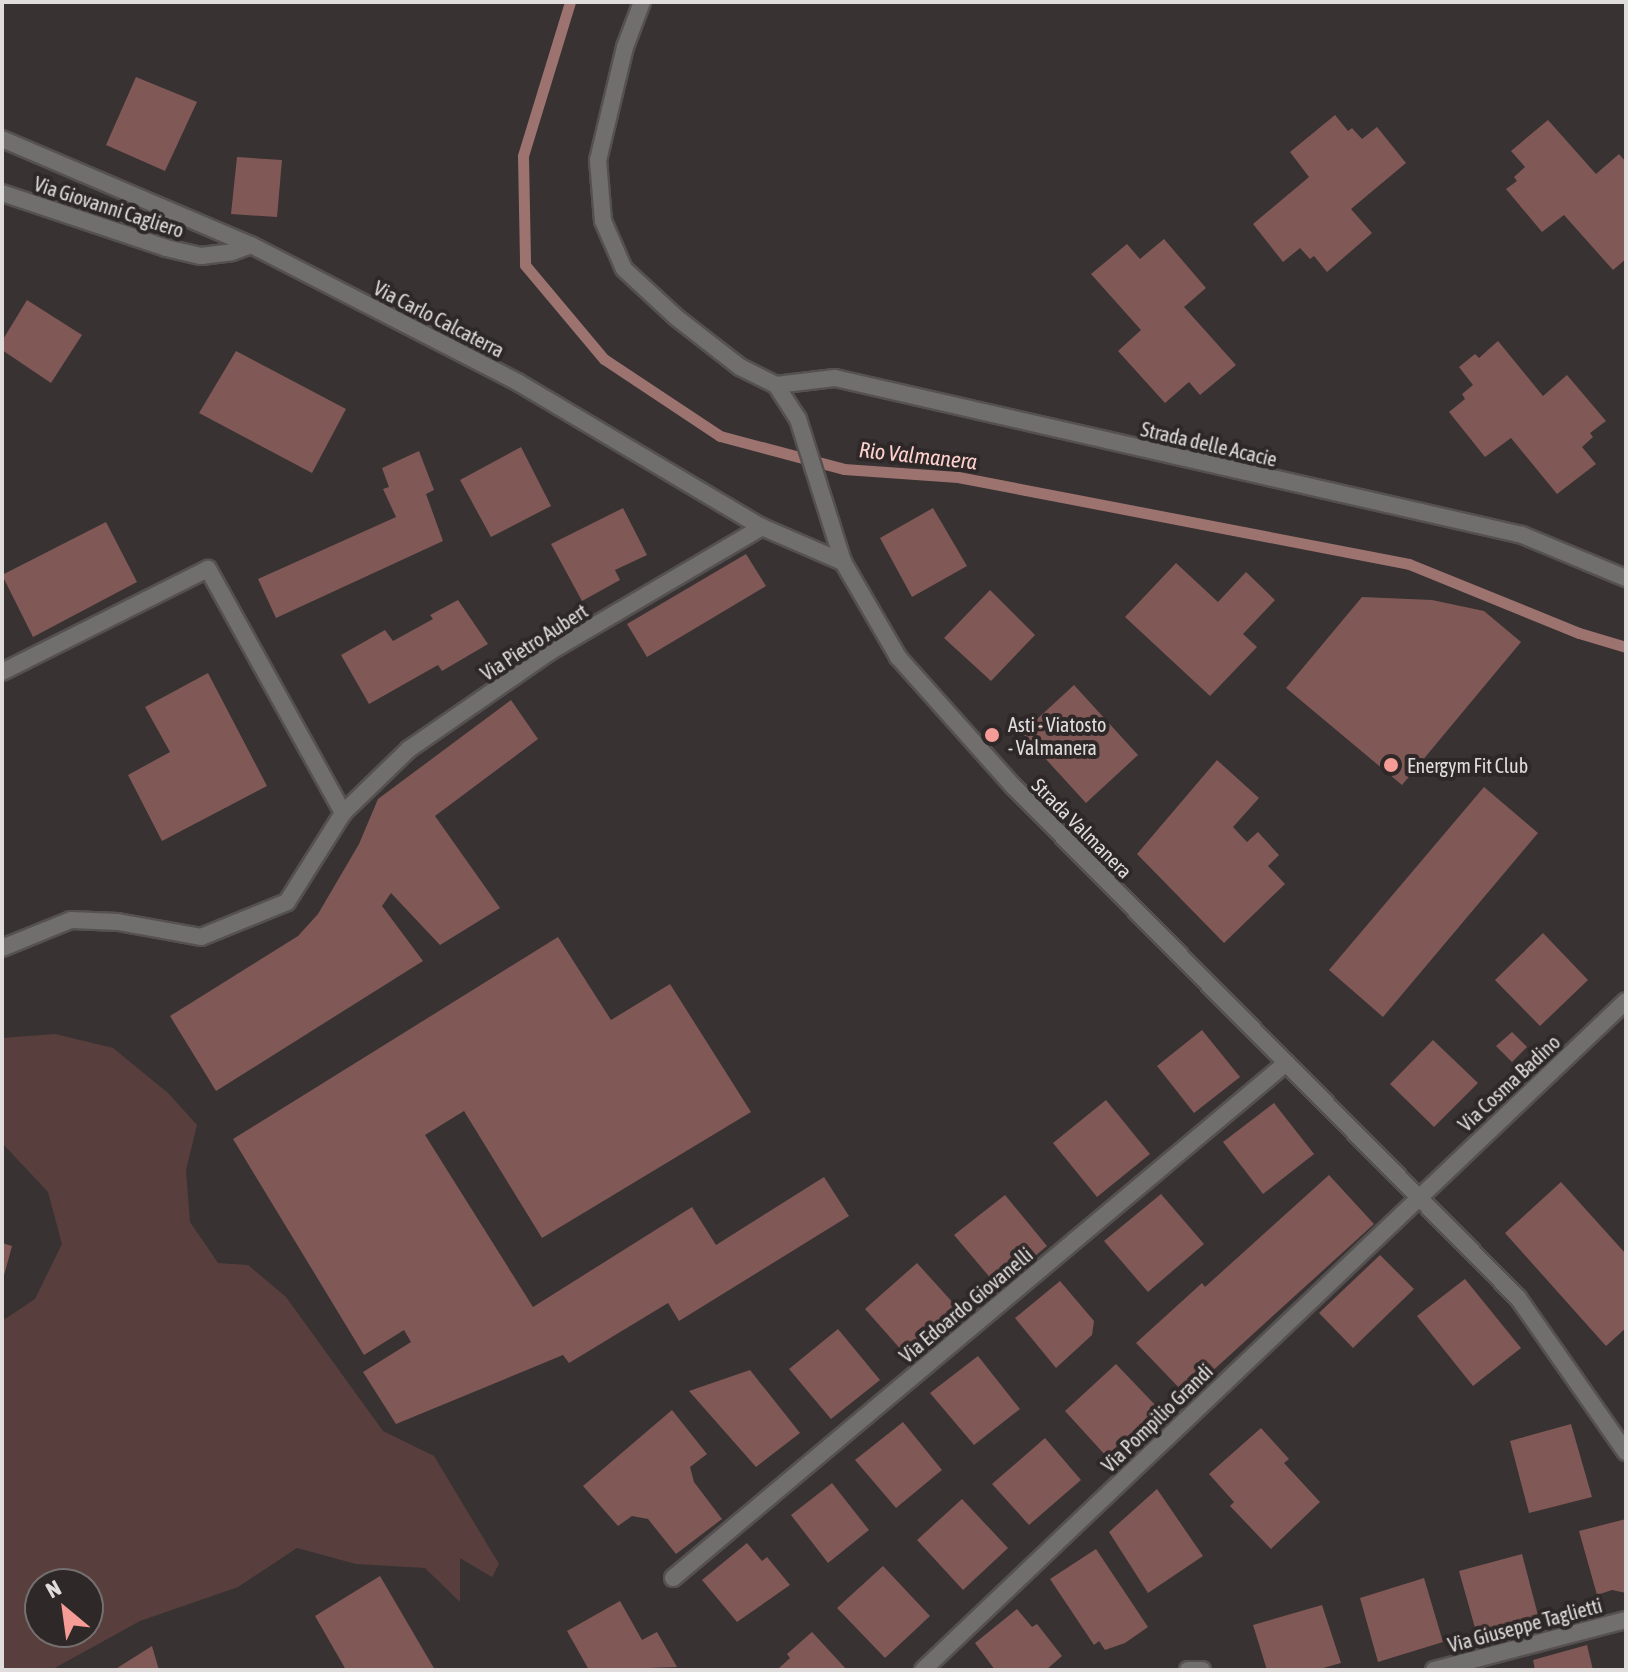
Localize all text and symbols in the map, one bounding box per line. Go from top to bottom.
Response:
street label: Via Giovanni Cagliero [31,171,187,243]
street label: Via Carlo Calcaterra [370,276,508,362]
street label: Strada delle Acacie [1139,417,1279,471]
water label: Rio Valmanera [858,437,978,475]
street label: Via Pietro Aubert [476,598,592,686]
place label: Asti - Viatosto - Valmanera [1008,712,1106,759]
marker: Asti - Viatosto - Valmanera [983,726,1001,744]
place label: Energym Fit Club [1407,753,1528,777]
marker: Energym Fit Club [1382,756,1400,774]
street label: Strada Valmanera [1027,773,1137,883]
street label: Via Cosma Badino [1453,1030,1565,1136]
street label: Via Edoardo Giovanelli [895,1242,1037,1368]
street label: Via Pompilio Grandi [1096,1359,1218,1477]
north arrow [24,1568,104,1648]
text: N [41,1574,65,1603]
street label: Via Giuseppe Taglietti [1445,1593,1605,1657]

